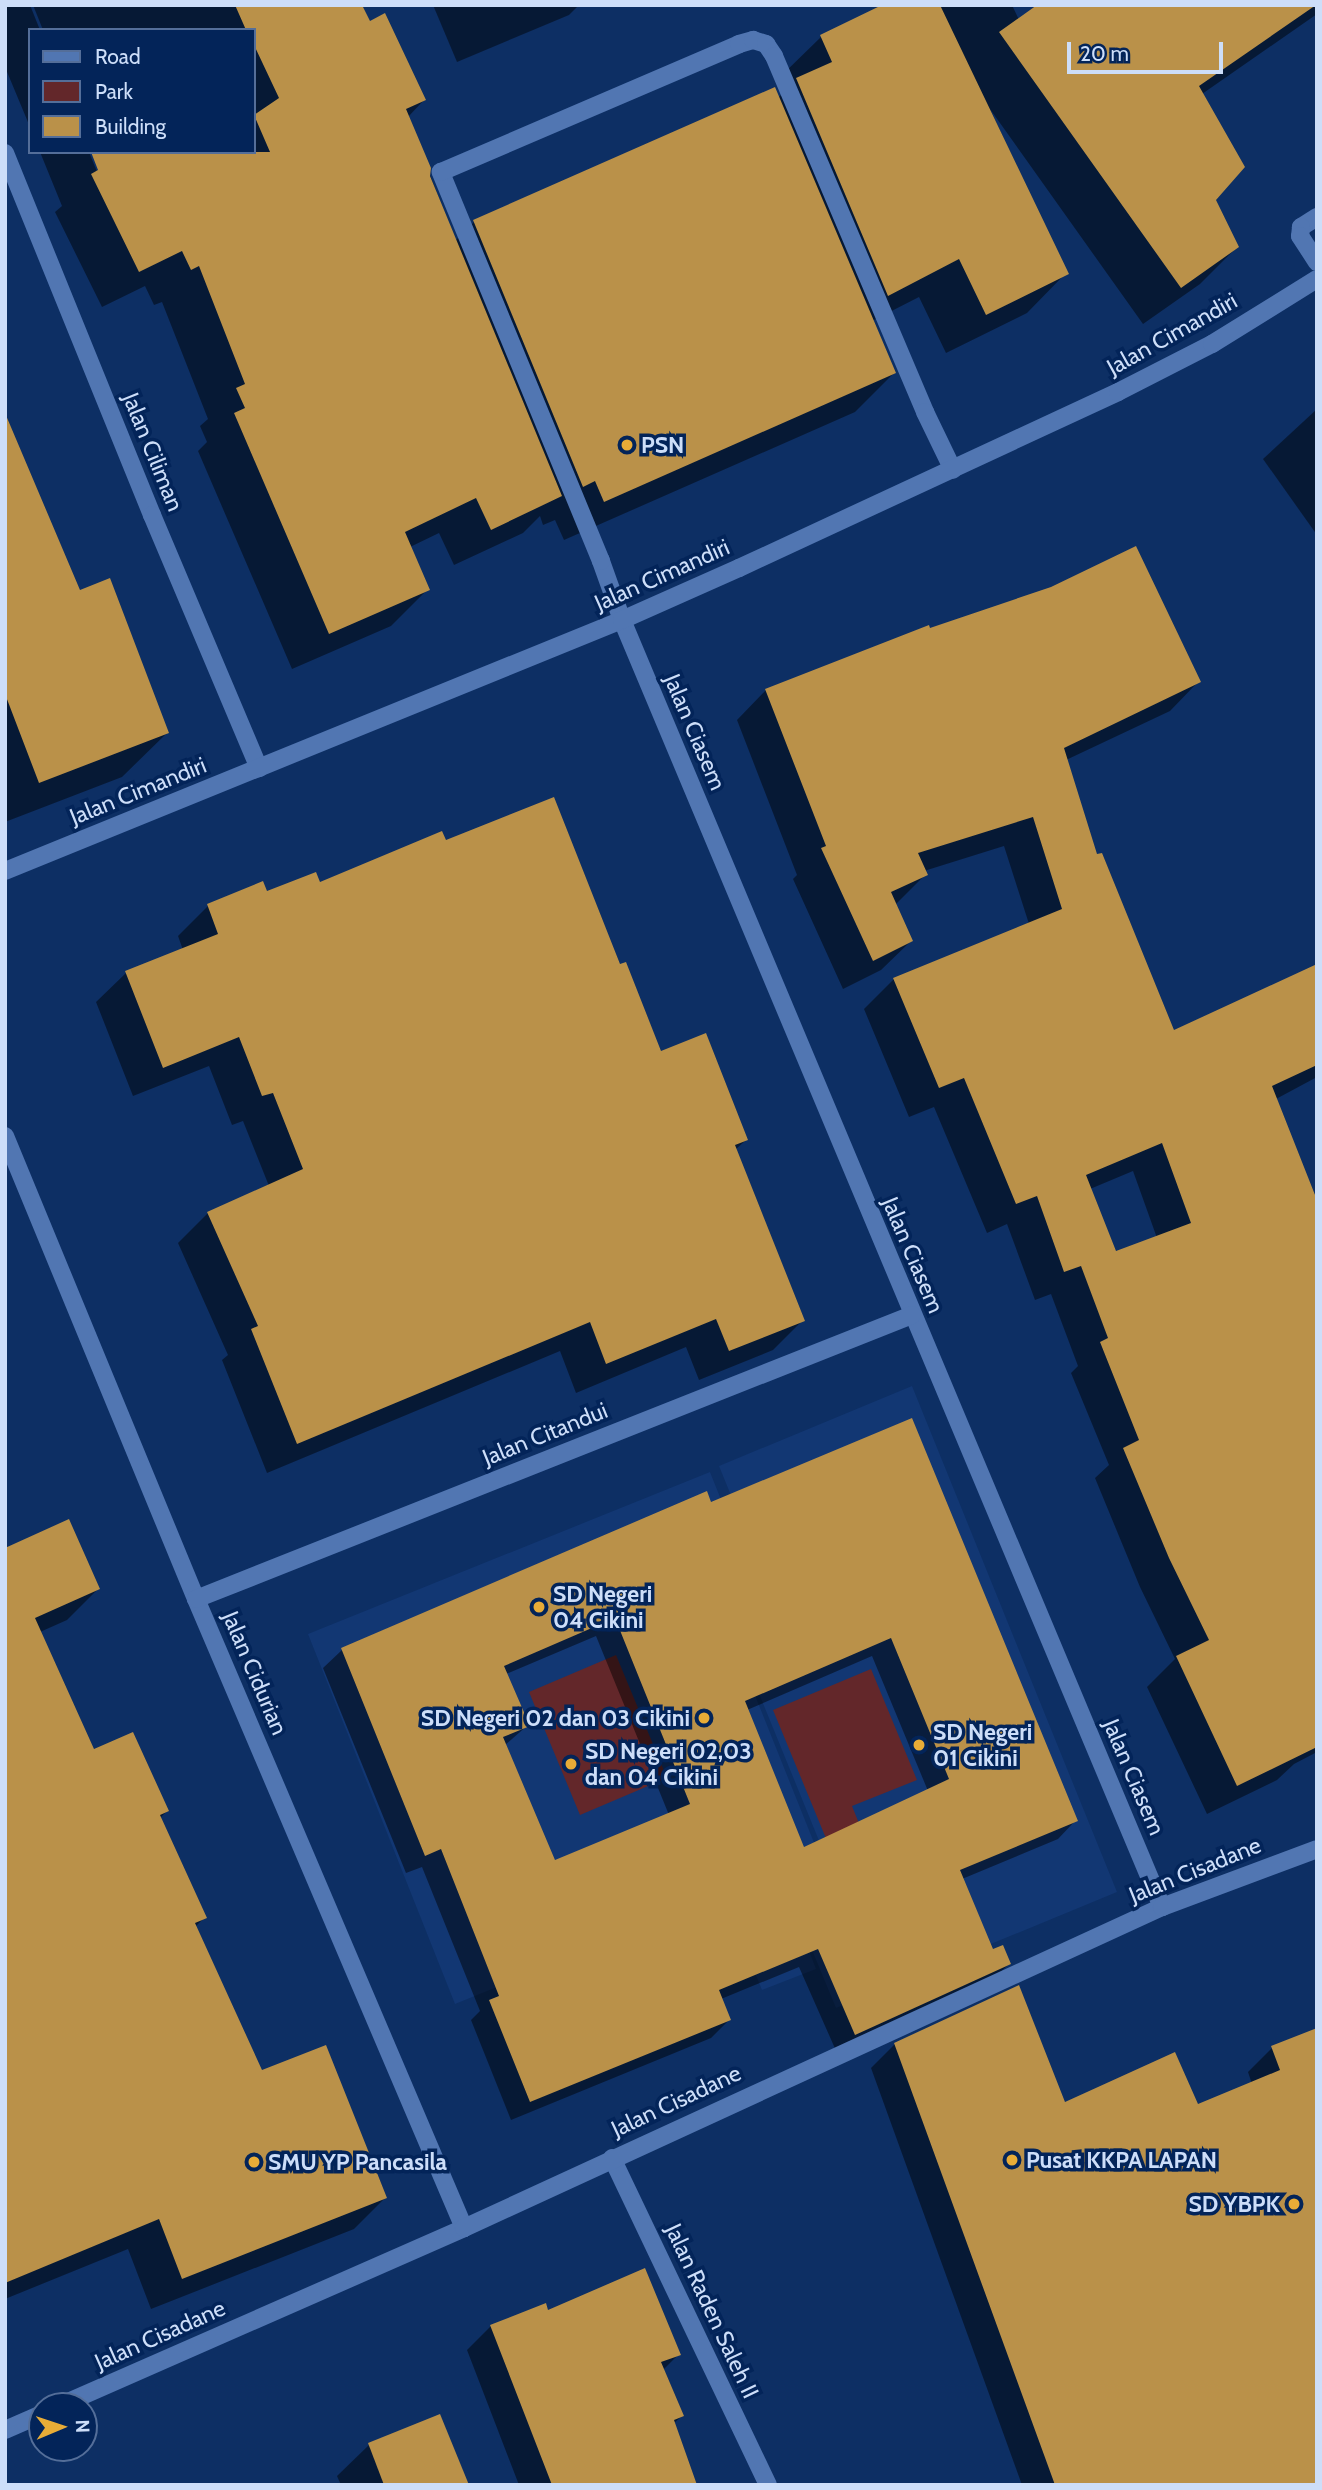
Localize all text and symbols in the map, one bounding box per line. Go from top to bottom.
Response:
legend [28,28,256,154]
scale bar [1070,28,1226,72]
text: 20 m [1080,41,1129,66]
text: Road [95,44,141,69]
text: Park [95,79,133,104]
text: Building [95,114,166,139]
street label: Jalan Cimandiri [1102,287,1242,381]
street label: Jalan Ciliman [117,389,189,515]
place label: PSN [641,431,684,459]
marker: PSN [619,437,635,453]
street label: Jalan Cimandiri [590,533,734,617]
street label: Jalan Ciasem [658,670,732,794]
street label: Jalan Cimandiri [66,751,210,831]
street label: Jalan Ciasem [876,1193,950,1317]
street label: Jalan Citandui [479,1396,611,1472]
place label: SD Negeri 04 Cikini [553,1580,652,1634]
marker: SD Negeri 04 Cikini [531,1599,547,1615]
street label: Jalan Cidurian [217,1607,293,1739]
place label: SD Negeri 02 dan 03 Cikini [421,1704,690,1732]
marker: SD Negeri 02 dan 03 Cikini [696,1710,712,1726]
street label: Jalan Ciasem [1097,1715,1171,1839]
place label: SD Negeri 01 Cikini [933,1718,1032,1772]
place label: SD Negeri 02,03 dan 04 Cikini [585,1737,752,1791]
marker: SD Negeri 01 Cikini [911,1737,927,1753]
marker: SD Negeri 02,03 dan 04 Cikini [563,1756,579,1772]
street label: Jalan Cisadane [1125,1831,1265,1909]
street label: Jalan Cisadane [607,2059,745,2143]
place label: Pusat KKPA LAPAN [1026,2146,1217,2174]
place label: SMU YP Pancasila [268,2148,447,2176]
marker: Pusat KKPA LAPAN [1004,2152,1020,2168]
marker: SMU YP Pancasila [246,2154,262,2170]
place label: SD YBPK [1189,2190,1280,2218]
marker: SD YBPK [1286,2196,1302,2212]
street label: Jalan Raden Saleh II [659,2219,765,2403]
street label: Jalan Cisadane [90,2294,230,2376]
north arrow [28,2392,98,2462]
text: N [71,2419,94,2433]

